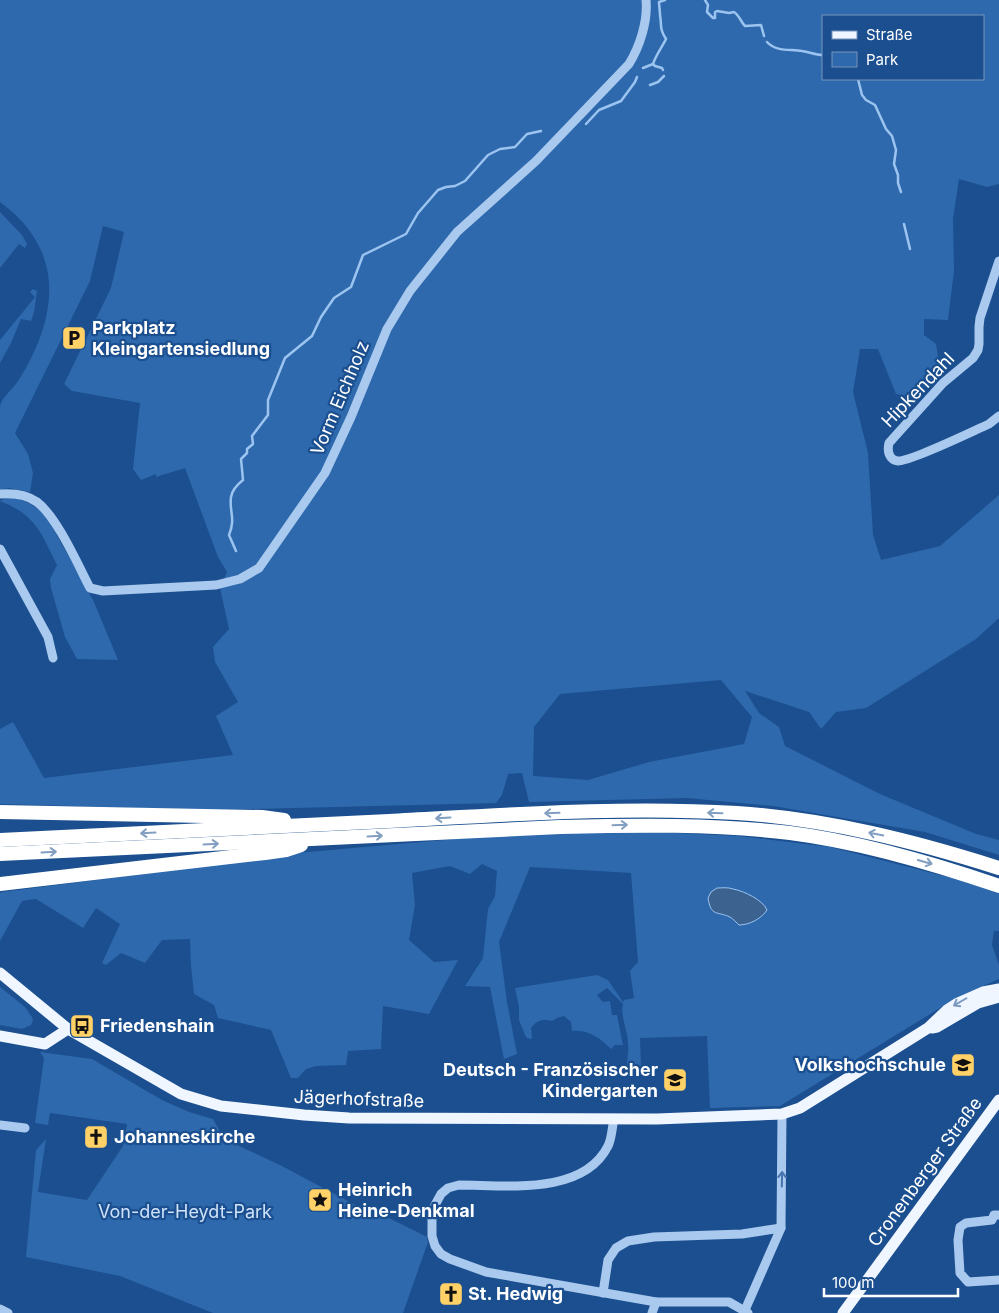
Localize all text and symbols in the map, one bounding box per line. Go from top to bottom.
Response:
legend [822,15,984,80]
text: Straße [866,25,913,44]
text: Park [866,50,899,69]
place label: Parkplatz Kleingartensiedlung [92,317,270,359]
parking icon: Parkplatz Kleingartensiedlung [61,325,87,351]
street label: Vorm Eichholz [306,338,373,458]
street label: Hipkendahl [877,348,958,431]
one-way arrow [545,808,561,818]
one-way arrow [707,808,723,817]
one-way arrow [435,813,452,823]
one-way arrow [612,820,628,830]
one-way arrow [141,828,157,837]
one-way arrow [868,829,884,838]
one-way arrow [366,831,382,840]
one-way arrow [203,839,219,848]
one-way arrow [40,847,56,857]
one-way arrow [916,858,932,868]
one-way arrow [952,997,967,1007]
bus stop icon: Friedenshain [69,1013,95,1039]
place label: Friedenshain [100,1015,214,1036]
school or university icon: Volkshochschule [950,1052,976,1078]
place label: Volkshochschule [794,1054,946,1075]
place label: Deutsch - Französischer Kindergarten [443,1059,658,1101]
school or university icon: Deutsch - Französischer Kindergarten [662,1067,688,1093]
street label: Jägerhofstraße [293,1086,425,1111]
street label: Cronenberger Straße [863,1093,986,1250]
church icon: Johanneskirche [83,1124,109,1150]
place label: Johanneskirche [114,1126,255,1147]
one-way arrow [777,1171,787,1188]
place label: Heinrich Heine-Denkmal [338,1179,475,1221]
place icon: Heinrich Heine-Denkmal [307,1187,333,1213]
park label: Von-der-Heydt-Park [98,1201,272,1222]
scale bar [824,1266,958,1298]
text: 100 m [832,1273,874,1292]
church icon: St. Hedwig [438,1281,464,1307]
place label: St. Hedwig [468,1283,563,1304]

